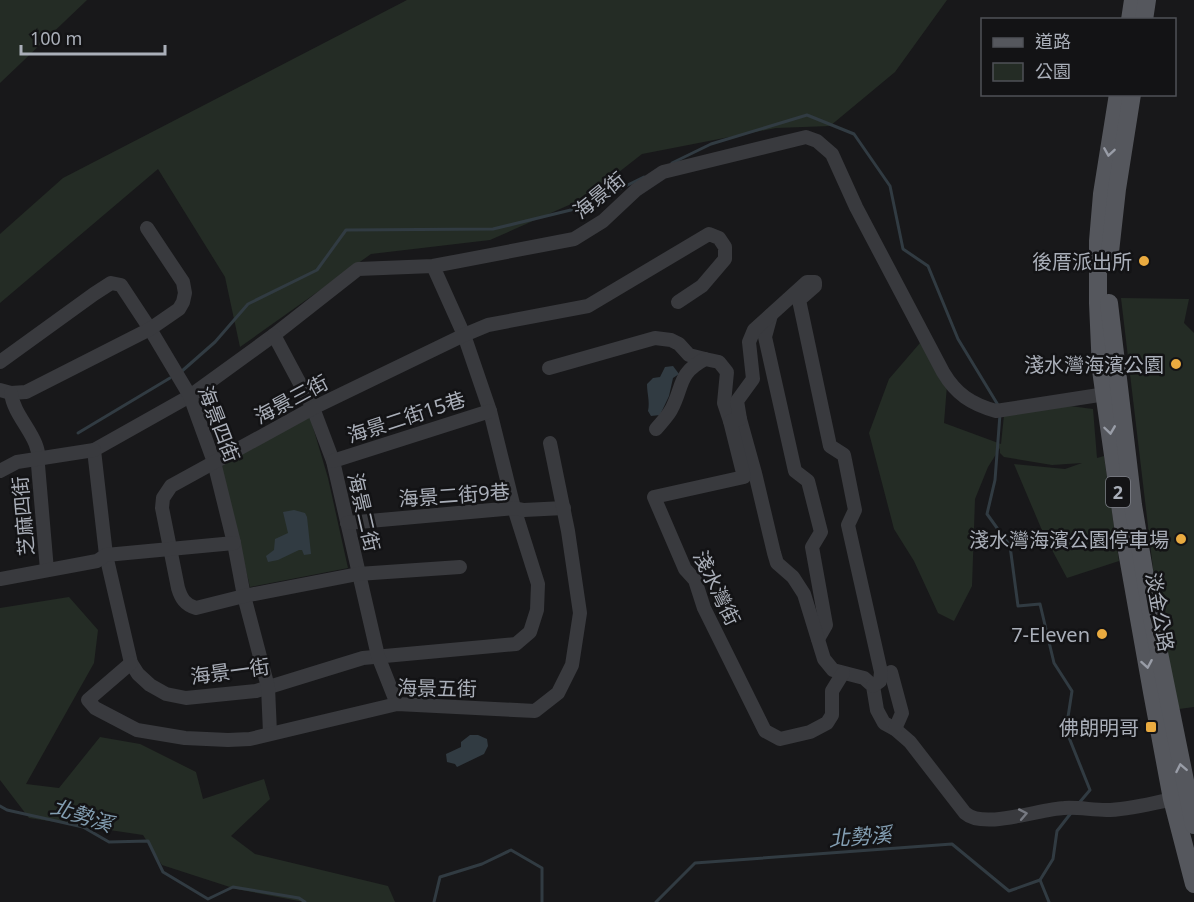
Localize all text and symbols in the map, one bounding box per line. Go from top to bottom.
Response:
scale bar [21,18,165,56]
legend [981,18,1176,96]
text: 100 m [30,26,82,50]
text: 道路 [1035,29,1071,53]
text: 公園 [1035,59,1071,83]
one-way arrow [1103,148,1115,157]
street label: 海景街 [567,166,631,224]
place label: 後厝派出所 [1032,248,1132,275]
marker: 後厝派出所 [1137,254,1151,268]
place label: 淺水灣海濱公園 [1024,351,1164,378]
marker: 淺水灣海濱公園 [1169,357,1183,371]
street label: 海景三街 [249,368,333,430]
street label: 海景四街 [192,382,246,466]
street label: 海景二街15巷 [343,385,469,449]
one-way arrow [1103,425,1115,435]
street label: 海景二街 [342,470,386,554]
street label: 芝麻四街 [6,475,40,557]
road number: 2 [1106,477,1130,507]
street label: 海景二街9巷 [397,478,511,512]
place label: 淺水灣海濱公園停車場 [969,526,1169,553]
marker: 淺水灣海濱公園停車場 [1174,532,1188,546]
street label: 淺水灣街 [687,546,747,630]
street label: 淡金公路 [1140,570,1180,654]
place label: 7-Eleven [1011,621,1090,648]
marker: 7-Eleven [1095,627,1109,641]
street label: 海景一街 [189,652,271,690]
one-way arrow [1140,659,1153,669]
street label: 海景五街 [397,674,477,702]
place label: 佛朗明哥 [1059,714,1139,741]
marker: 佛朗明哥 [1144,720,1158,734]
one-way arrow [1175,764,1188,774]
water label: 北勢溪 [48,792,119,839]
one-way arrow [1017,808,1027,821]
water label: 北勢溪 [828,820,895,852]

